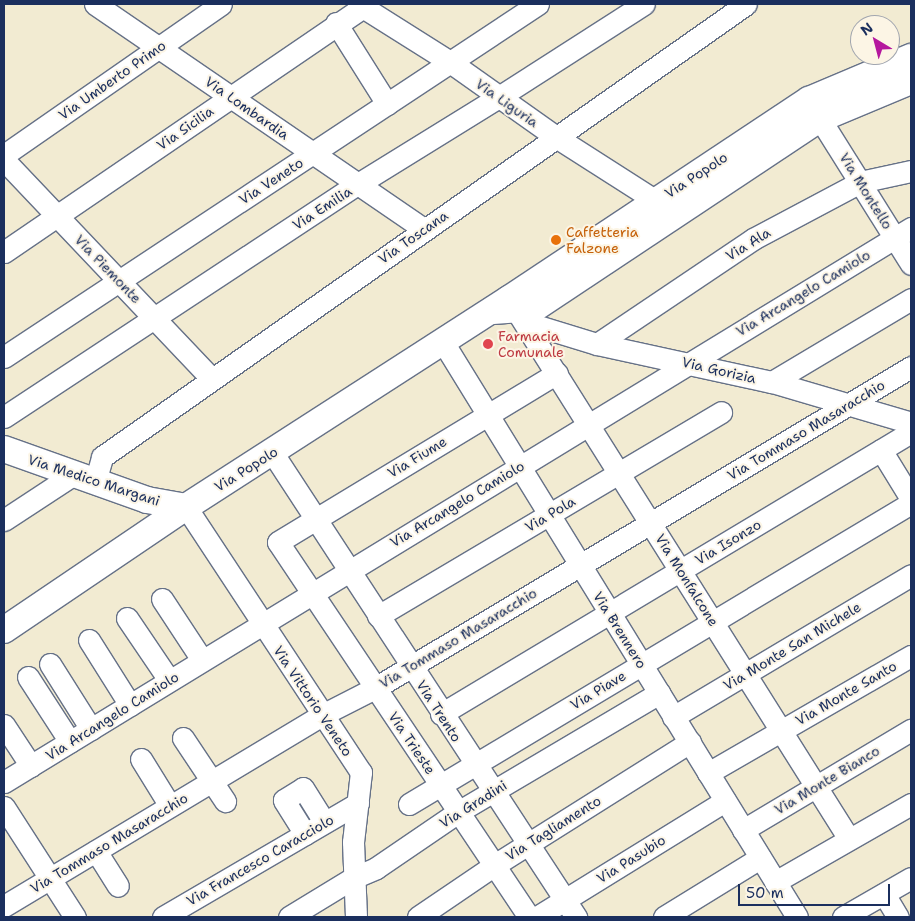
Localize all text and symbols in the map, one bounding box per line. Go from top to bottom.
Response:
north arrow [850,15,900,65]
text: N [857,18,876,39]
street label: Via Umberto Primo [55,37,169,123]
street label: Via Lombardia [202,73,292,143]
street label: Via Liguria [472,75,542,131]
street label: Via Sicilia [153,102,217,154]
street label: Via Popolo [661,148,731,202]
street label: Via Montello [836,150,896,232]
street label: Via Veneto [236,154,306,208]
street label: Via Emilia [289,183,355,233]
street label: Via Toscana [375,207,451,267]
place label: Caffetteria Falzone [566,224,638,256]
street label: Via Ala [722,224,774,264]
street label: Via Piemonte [71,231,145,307]
marker: Caffetteria Falzone [550,234,562,246]
street label: Via Arcangelo Camiolo [733,246,873,340]
place label: Farmacia Comunale [498,328,564,361]
marker: Farmacia Comunale [482,338,494,350]
street label: Via Gorizia [680,353,758,387]
street label: Via Tommaso Masaracchio [724,376,888,484]
street label: Via Fiume [384,433,450,481]
street label: Via Popolo [211,443,281,495]
street label: Via Medico Margani [26,451,162,509]
street label: Via Arcangelo Camiolo [387,457,527,551]
street label: Via Pola [522,492,578,536]
street label: Via Isonzo [692,516,764,568]
street label: Via Monfalcone [652,531,722,629]
street label: Via Tommaso Masaracchio [376,584,540,692]
street label: Via Brennero [590,588,650,672]
street label: Via Monte San Michele [720,598,864,694]
street label: Via Vittorio Veneto [270,643,356,759]
street label: Via Monte Santo [792,657,900,729]
street label: Via Piave [567,667,629,713]
street label: Via Arcangelo Camiolo [42,668,182,764]
street label: Via Trento [413,677,465,745]
street label: Via Trieste [385,708,439,778]
street label: Via Monte Bianco [771,742,883,818]
street label: Via Gradini [436,777,510,831]
street label: Via Tommaso Masaracchio [27,789,191,897]
street label: Via Tagliamento [502,792,604,864]
street label: Via Francesco Caracciolo [183,811,337,909]
street label: Via Pasubio [594,831,668,887]
scale bar [740,874,892,906]
text: 50 m [746,883,784,903]

